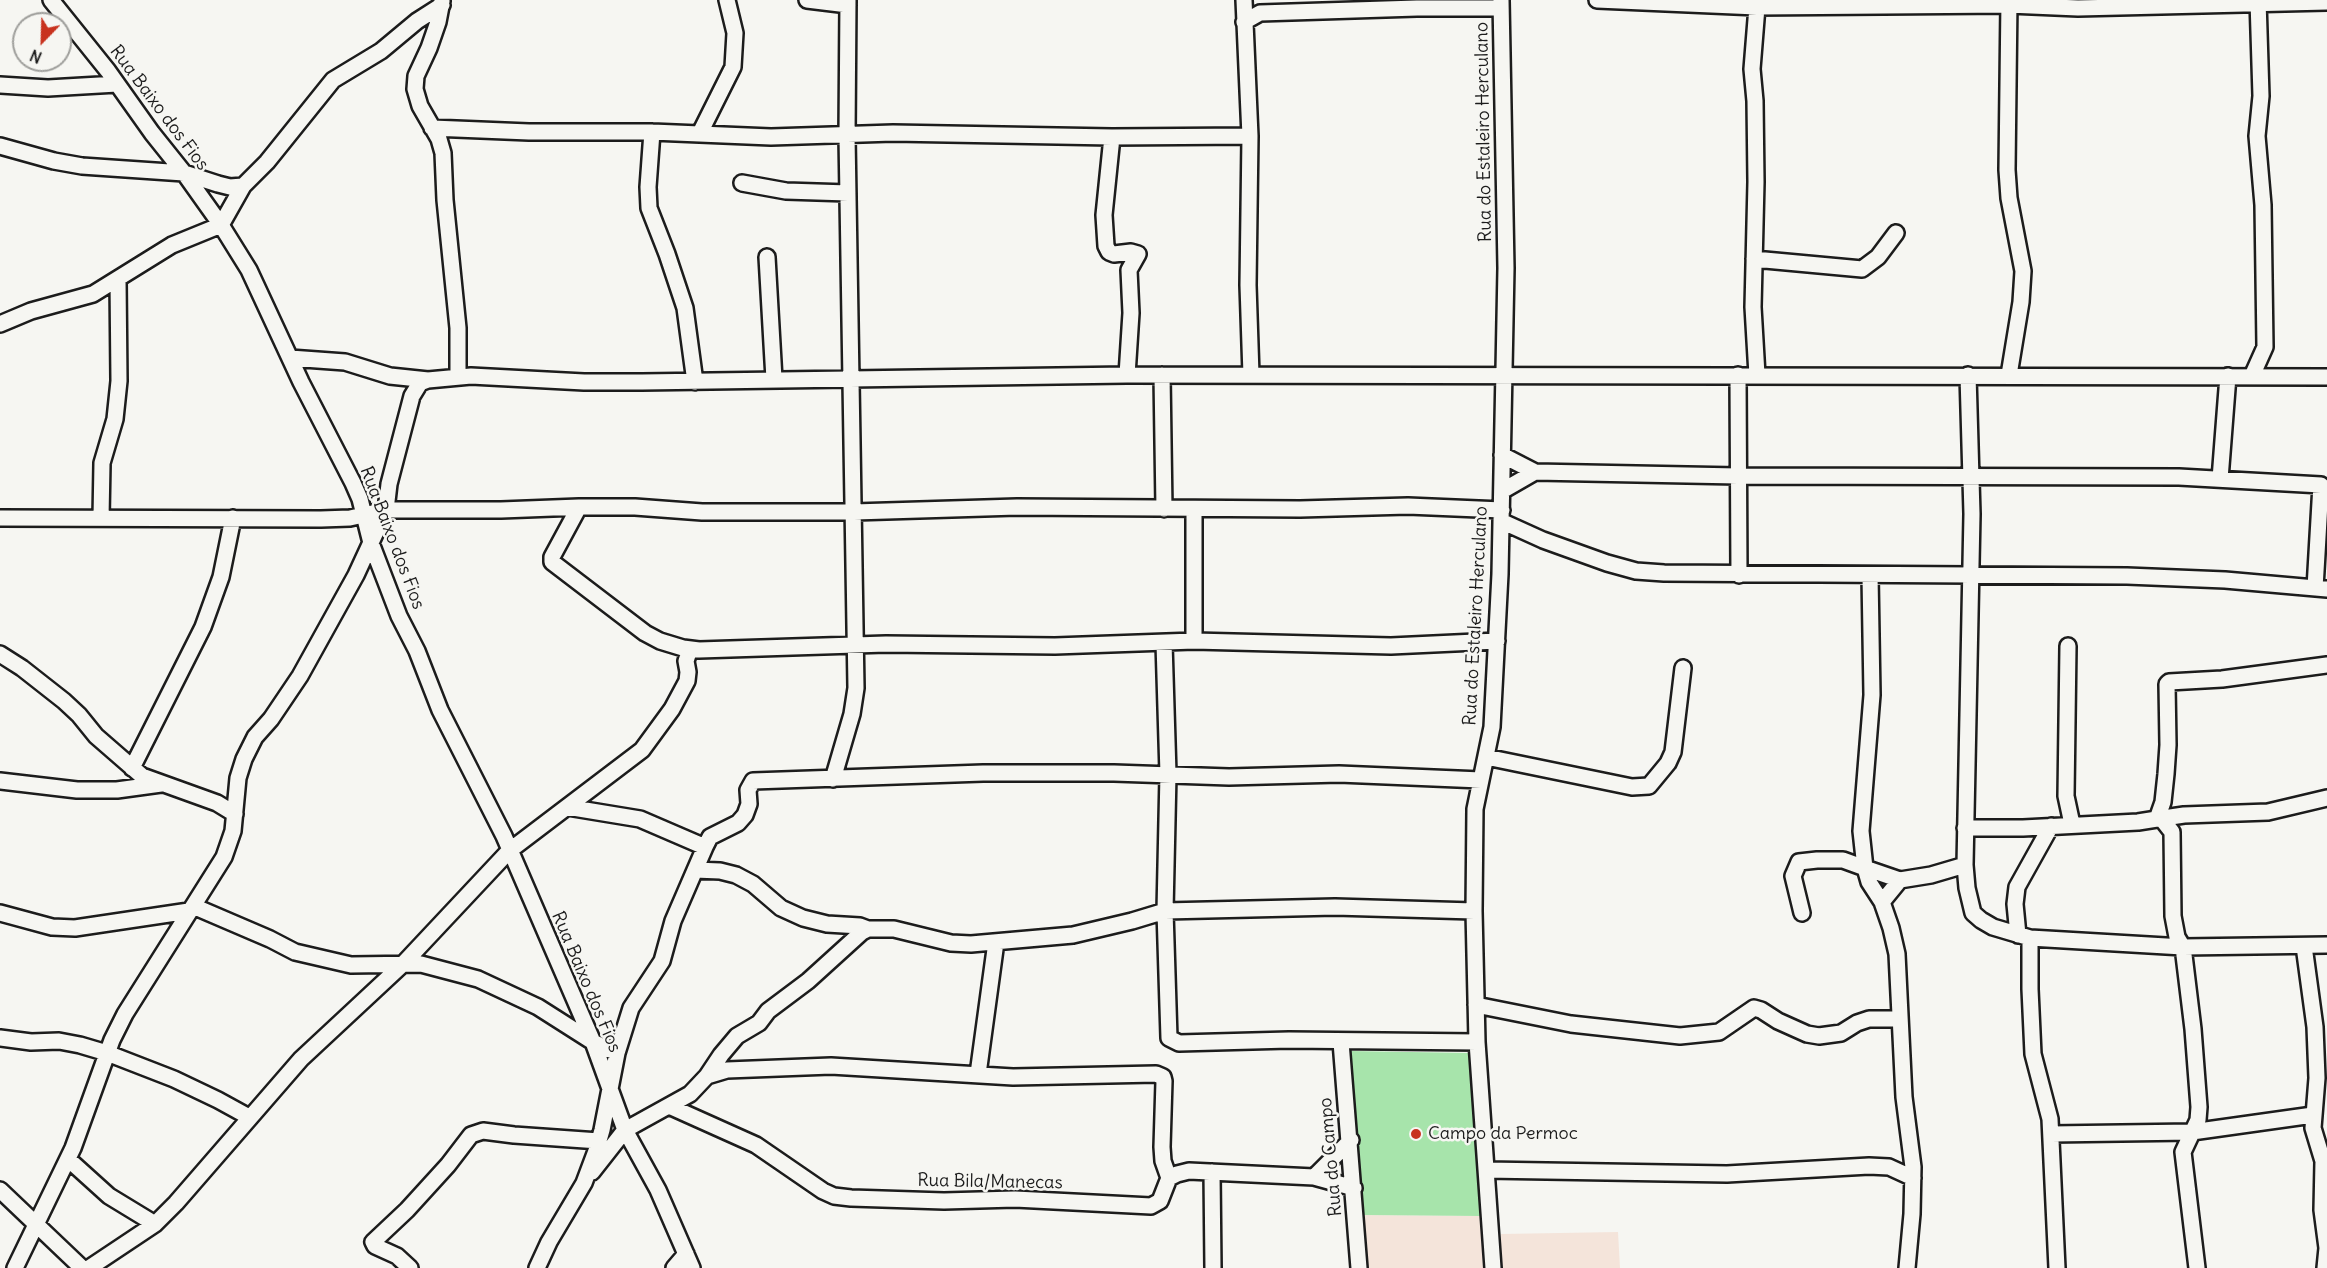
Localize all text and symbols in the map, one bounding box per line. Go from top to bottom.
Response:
north arrow [12,12,72,72]
street label: Rua do Estaleiro Herculano [1471,22,1497,242]
street label: Rua Baixo dos Fios [105,41,213,175]
text: N [27,45,45,68]
street label: Rua Baixo dos Fios [355,464,429,612]
street label: Rua do Estaleiro Herculano [1459,506,1493,726]
street label: Rua Baixo dos Fios [547,908,625,1056]
street label: Rua do Campo [1315,1097,1347,1217]
place label: Campo da Permoc [1428,1123,1578,1145]
marker: Campo da Permoc [1409,1127,1423,1141]
street label: Rua Bila/Manecas [917,1170,1063,1194]

